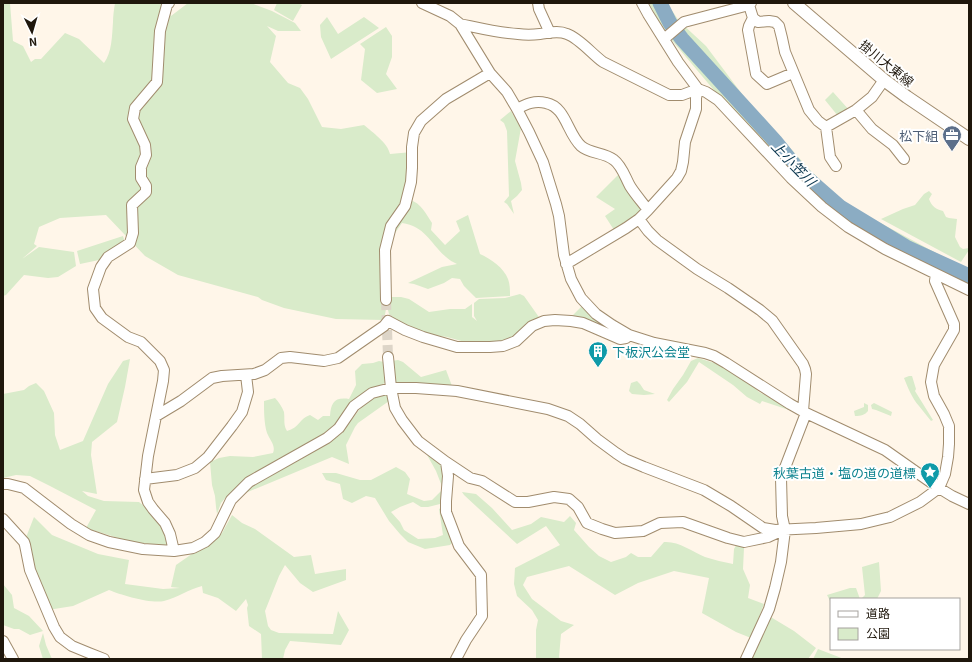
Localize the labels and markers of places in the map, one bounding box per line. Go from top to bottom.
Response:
office icon: 松下組 [941,124,963,152]
place label: 松下組 [899,126,938,145]
building icon: 下板沢公会堂 [587,340,609,368]
place label: 下板沢公会堂 [612,342,690,361]
place icon: 秋葉古道・塩の道の道標 [919,461,941,489]
place label: 秋葉古道・塩の道の道標 [773,463,916,482]

